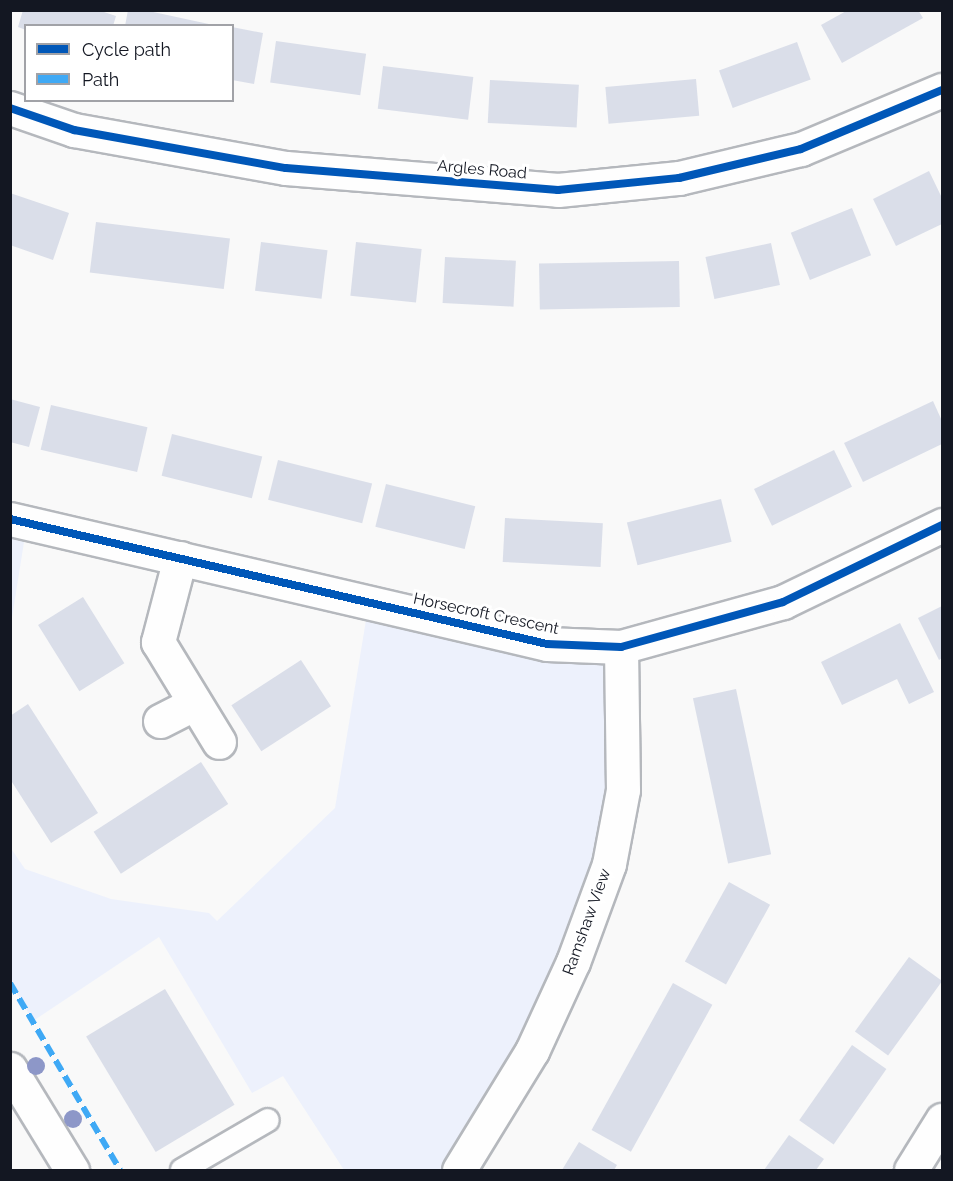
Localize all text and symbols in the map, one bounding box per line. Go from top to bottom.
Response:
legend [24,24,234,102]
text: Cycle path [82,39,171,60]
text: Path [82,69,119,90]
street label: Argles Road [436,157,528,183]
street label: Horsecroft Crescent [411,589,561,639]
street label: Ramshaw View [559,866,615,978]

